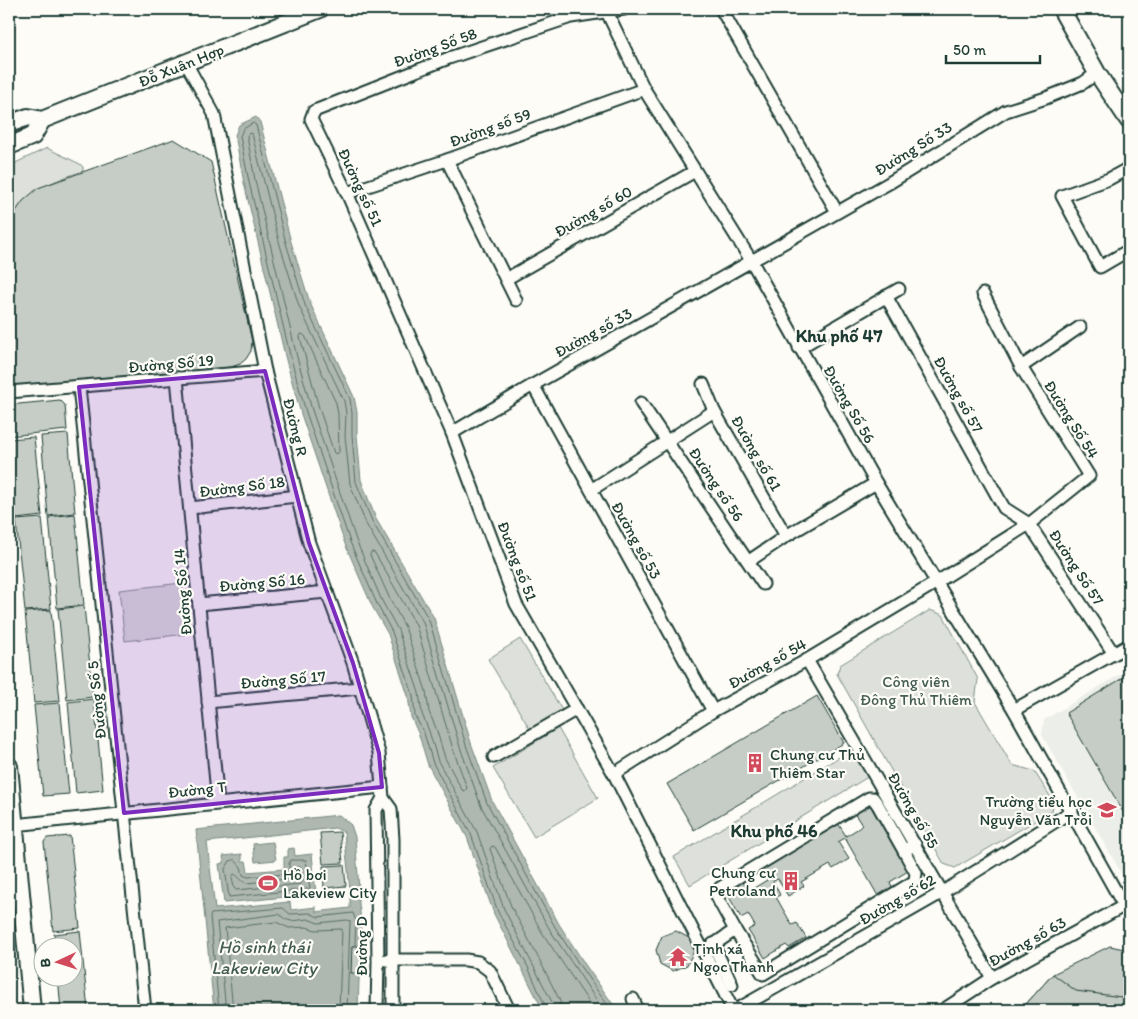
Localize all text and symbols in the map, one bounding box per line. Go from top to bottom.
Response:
street label: Đường Số 58 [391,24,480,71]
scale bar [946,32,1039,64]
street label: Đỗ Xuân Hợp [136,40,227,91]
text: 50 m [953,41,986,59]
street label: Đường số 59 [447,104,533,151]
street label: Đường Số 33 [871,117,956,180]
street label: Đường số 51 [334,145,387,230]
street label: Đường số 60 [551,182,636,241]
street label: Đường số 33 [551,303,636,362]
district label: Khu phố 47 [796,325,882,347]
street label: Đường Số 19 [127,350,215,377]
street label: Đường số 57 [930,353,987,436]
street label: Đường Số 56 [820,362,880,447]
street label: Đường Số 54 [1040,377,1103,462]
street label: Đường R [279,396,312,458]
street label: Đường số 61 [727,412,786,495]
street label: Đường số 56 [685,444,748,525]
street label: Đường Số 18 [198,472,286,501]
street label: Đường số 53 [608,498,666,582]
street label: Đường số 51 [494,519,542,604]
street label: Đường Số 57 [1045,526,1108,609]
street label: Đường Số 14 [169,547,196,636]
street label: Đường Số 16 [218,569,306,596]
street label: Đường số 54 [725,634,810,693]
street label: Đường Số 5 [83,660,110,740]
street label: Đường Số 17 [240,666,326,693]
park label: Công viên Đông Thủ Thiêm [860,672,972,709]
place label: Chung cư Thủ Thiêm Star [770,745,865,782]
building icon: Chung cư Thủ Thiêm Star [744,752,766,774]
street label: Đường số 55 [884,769,943,852]
street label: Đường T [167,777,227,802]
place label: Trường tiểu học Nguyễn Văn Trỗi [980,792,1092,829]
school or university icon: Trường tiểu học Nguyễn Văn Trỗi [1096,799,1118,821]
district label: Khu phố 46 [730,820,818,842]
place label: Chung cư Petroland [709,863,777,900]
place label: Hồ bơi Lakeview City [283,865,377,902]
building icon: Chung cư Petroland [780,870,802,892]
street label: Đường số 62 [856,870,939,929]
sports icon: Hồ bơi Lakeview City [257,872,279,894]
street label: Đường số 63 [985,912,1069,970]
street label: Đường D [352,916,371,976]
north arrow [32,936,82,986]
water label: Hồ sinh thái Lakeview City [211,936,319,979]
place label: Tịnh xá Ngọc Thanh [693,939,774,976]
temple icon: Tịnh xá Ngọc Thanh [667,946,689,968]
text: B [37,958,54,968]

